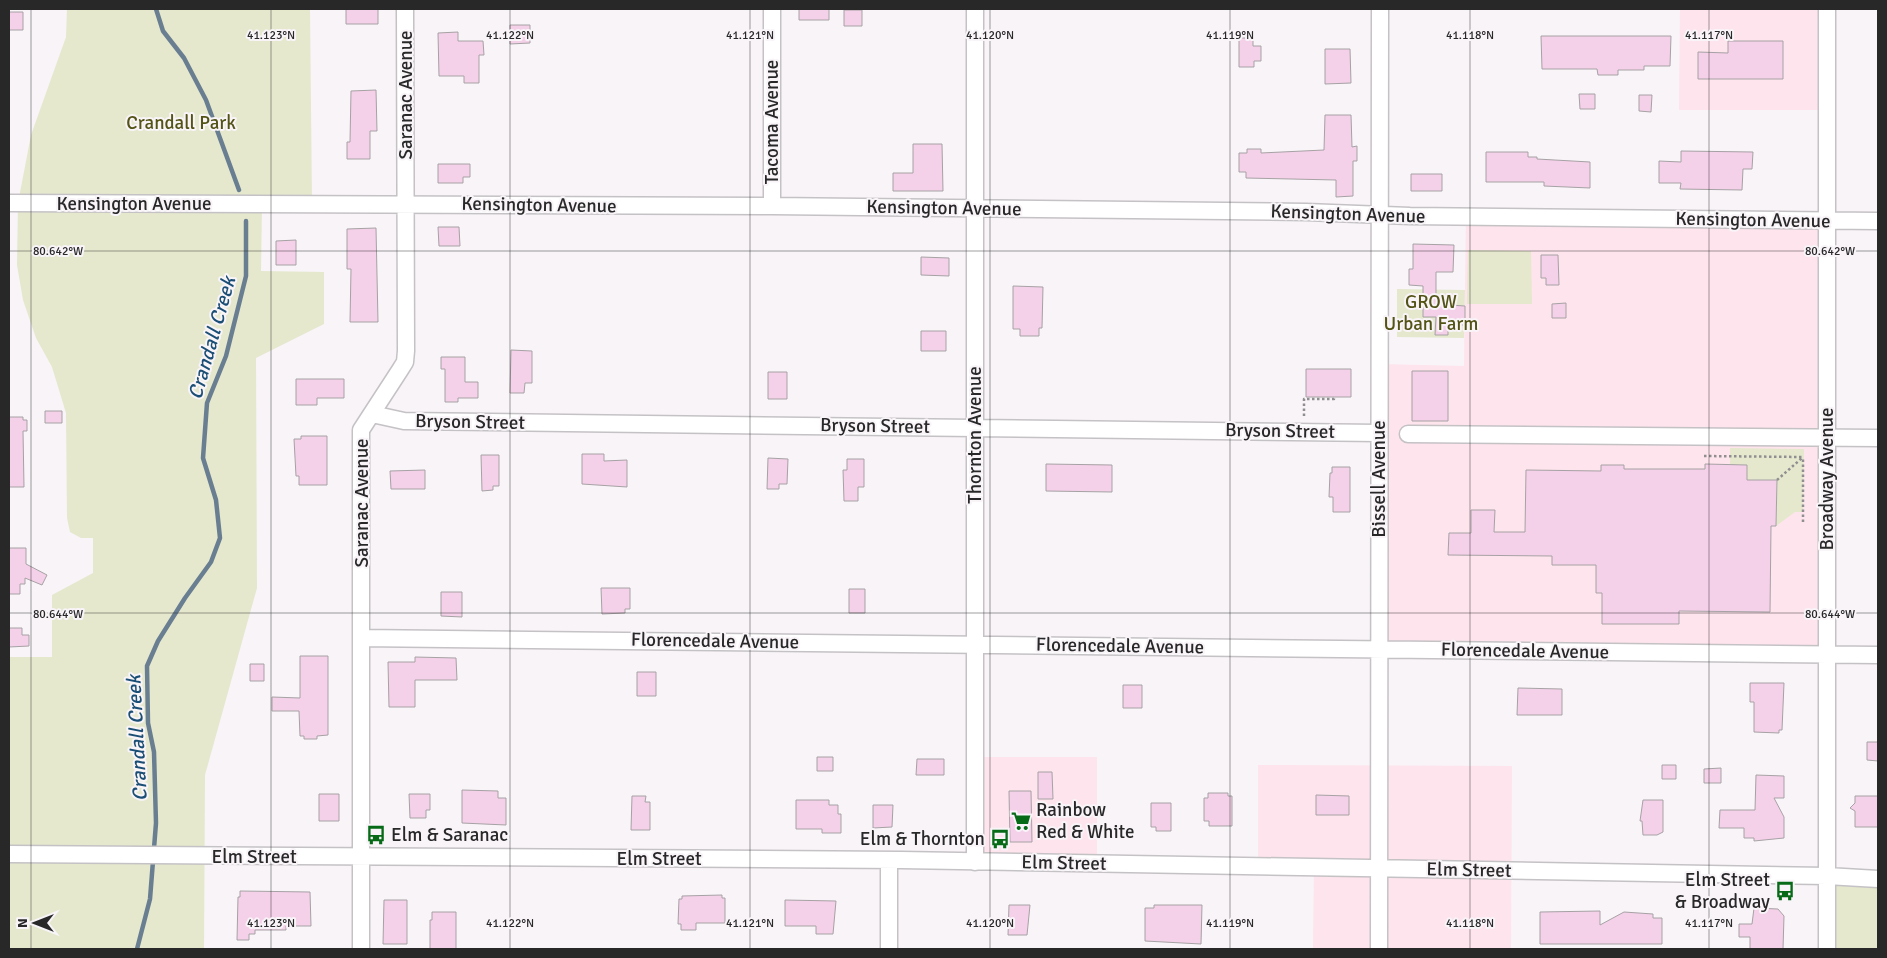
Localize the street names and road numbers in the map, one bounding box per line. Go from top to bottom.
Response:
street label: Saranac Avenue [394,30,418,160]
street label: Tacoma Avenue [760,60,784,184]
street label: Kensington Avenue [56,192,212,216]
street label: Kensington Avenue [461,192,617,218]
street label: Kensington Avenue [866,195,1022,221]
street label: Kensington Avenue [1270,199,1426,229]
street label: Kensington Avenue [1675,207,1831,233]
street label: Thornton Avenue [963,366,987,504]
street label: Broadway Avenue [1815,408,1839,550]
street label: Bryson Street [415,409,525,435]
street label: Bryson Street [820,413,930,439]
street label: Bryson Street [1225,418,1335,444]
street label: Bissell Avenue [1367,420,1391,538]
street label: Saranac Avenue [350,438,374,568]
street label: Florencedale Avenue [631,628,799,654]
street label: Florencedale Avenue [1036,633,1204,659]
street label: Florencedale Avenue [1441,638,1609,664]
street label: Elm Street [211,845,297,869]
street label: Elm Street [616,847,702,871]
street label: Elm Street [1021,850,1107,876]
street label: Elm Street [1426,857,1512,883]

